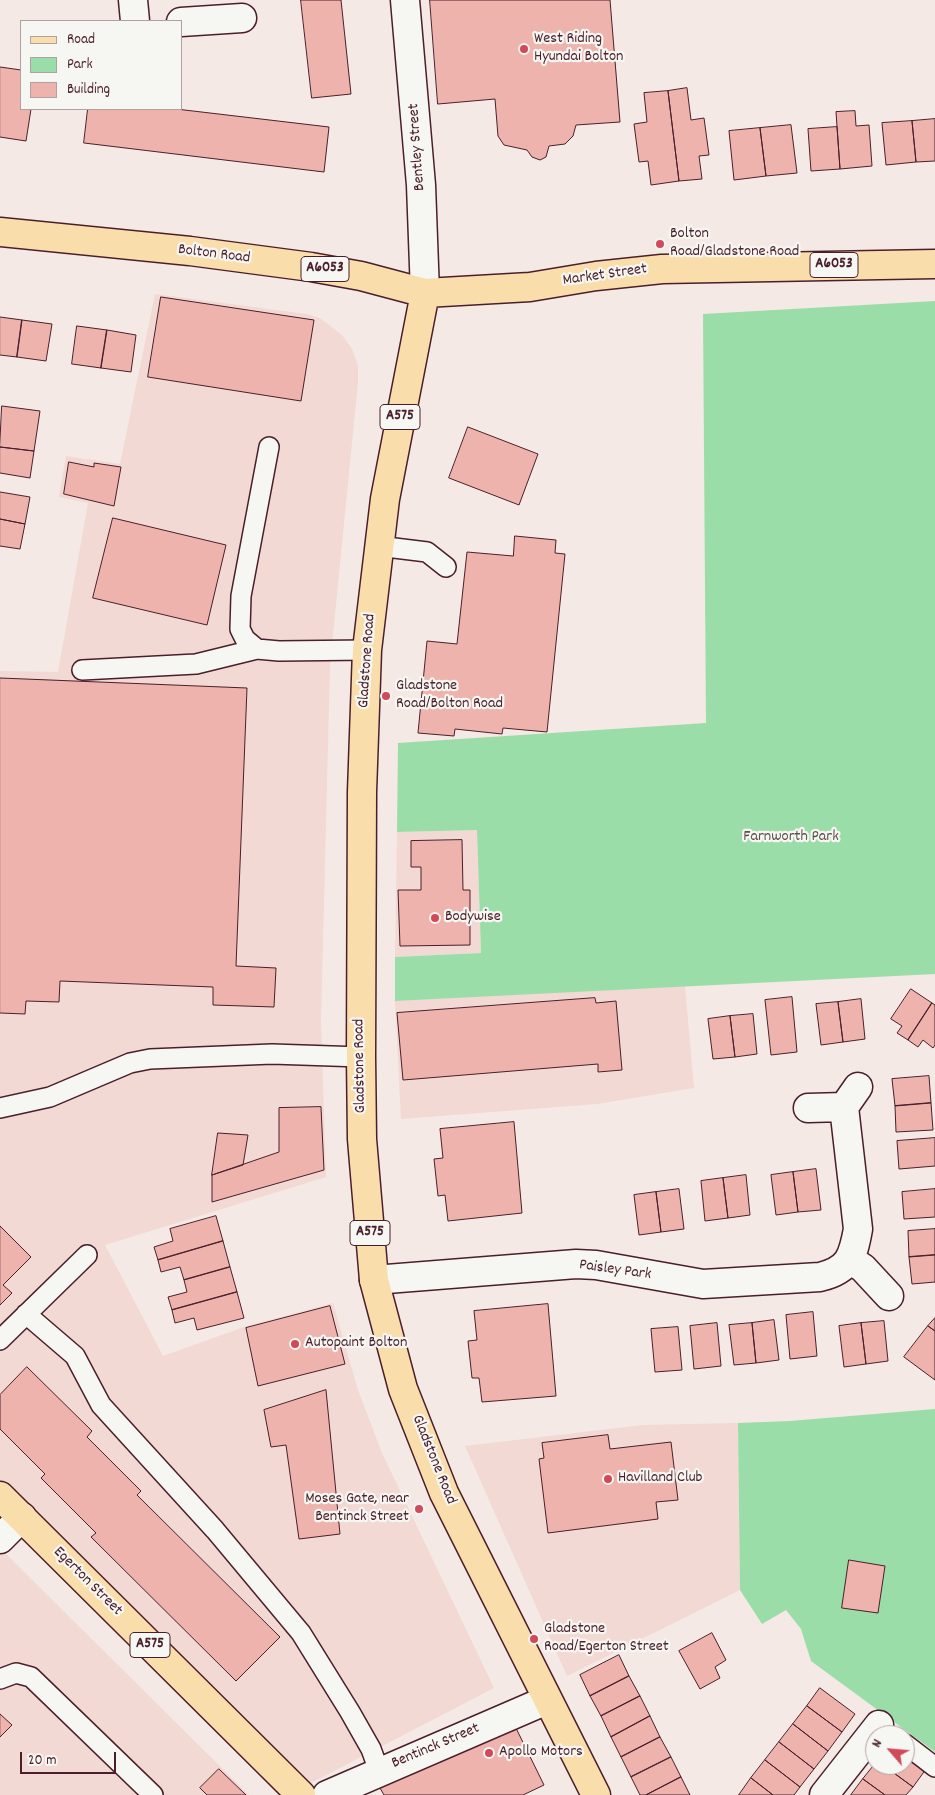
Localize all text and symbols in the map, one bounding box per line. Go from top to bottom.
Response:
legend [20,20,182,110]
text: Road [67,29,95,51]
place label: West Riding Hyundai Bolton [534,30,623,68]
marker: West Riding Hyundai Bolton [518,43,530,55]
text: Park [67,54,93,76]
text: Building [67,79,110,101]
street label: Bentley Street [405,103,431,191]
place label: Bolton Road/Gladstone Road [670,225,799,263]
marker: Bolton Road/Gladstone Road [654,238,666,250]
street label: Bolton Road [177,241,251,269]
road number: A6053 [810,252,858,278]
road number: A6053 [301,256,349,282]
street label: Market Street [562,261,648,291]
road number: A575 [380,404,420,430]
street label: Gladstone Road [355,613,381,709]
place label: Gladstone Road/Bolton Road [396,677,503,715]
marker: Gladstone Road/Bolton Road [380,690,392,702]
park label: Farnworth Park [743,828,839,848]
place label: Bodywise [445,908,501,928]
marker: Bodywise [429,912,441,924]
street label: Gladstone Road [351,1019,371,1113]
road number: A575 [350,1220,390,1246]
street label: Paisley Park [578,1256,652,1286]
place label: Autopaint Bolton [305,1334,407,1354]
marker: Autopaint Bolton [289,1338,301,1350]
street label: Gladstone Road [406,1413,460,1507]
place label: Havilland Club [618,1469,703,1489]
marker: Havilland Club [602,1473,614,1485]
place label: Moses Gate, near Bentinck Street [305,1490,409,1528]
marker: Moses Gate, near Bentinck Street [413,1503,425,1515]
street label: Egerton Street [48,1543,126,1621]
place label: Gladstone Road/Egerton Street [544,1620,669,1658]
road number: A575 [130,1632,170,1658]
marker: Gladstone Road/Egerton Street [528,1633,540,1645]
street label: Bentinck Street [389,1720,483,1774]
north arrow [865,1725,915,1775]
text: N [867,1736,888,1751]
scale bar [22,1742,119,1774]
place label: Apollo Motors [499,1743,583,1763]
marker: Apollo Motors [483,1747,495,1759]
text: 20 m [28,1750,56,1772]

